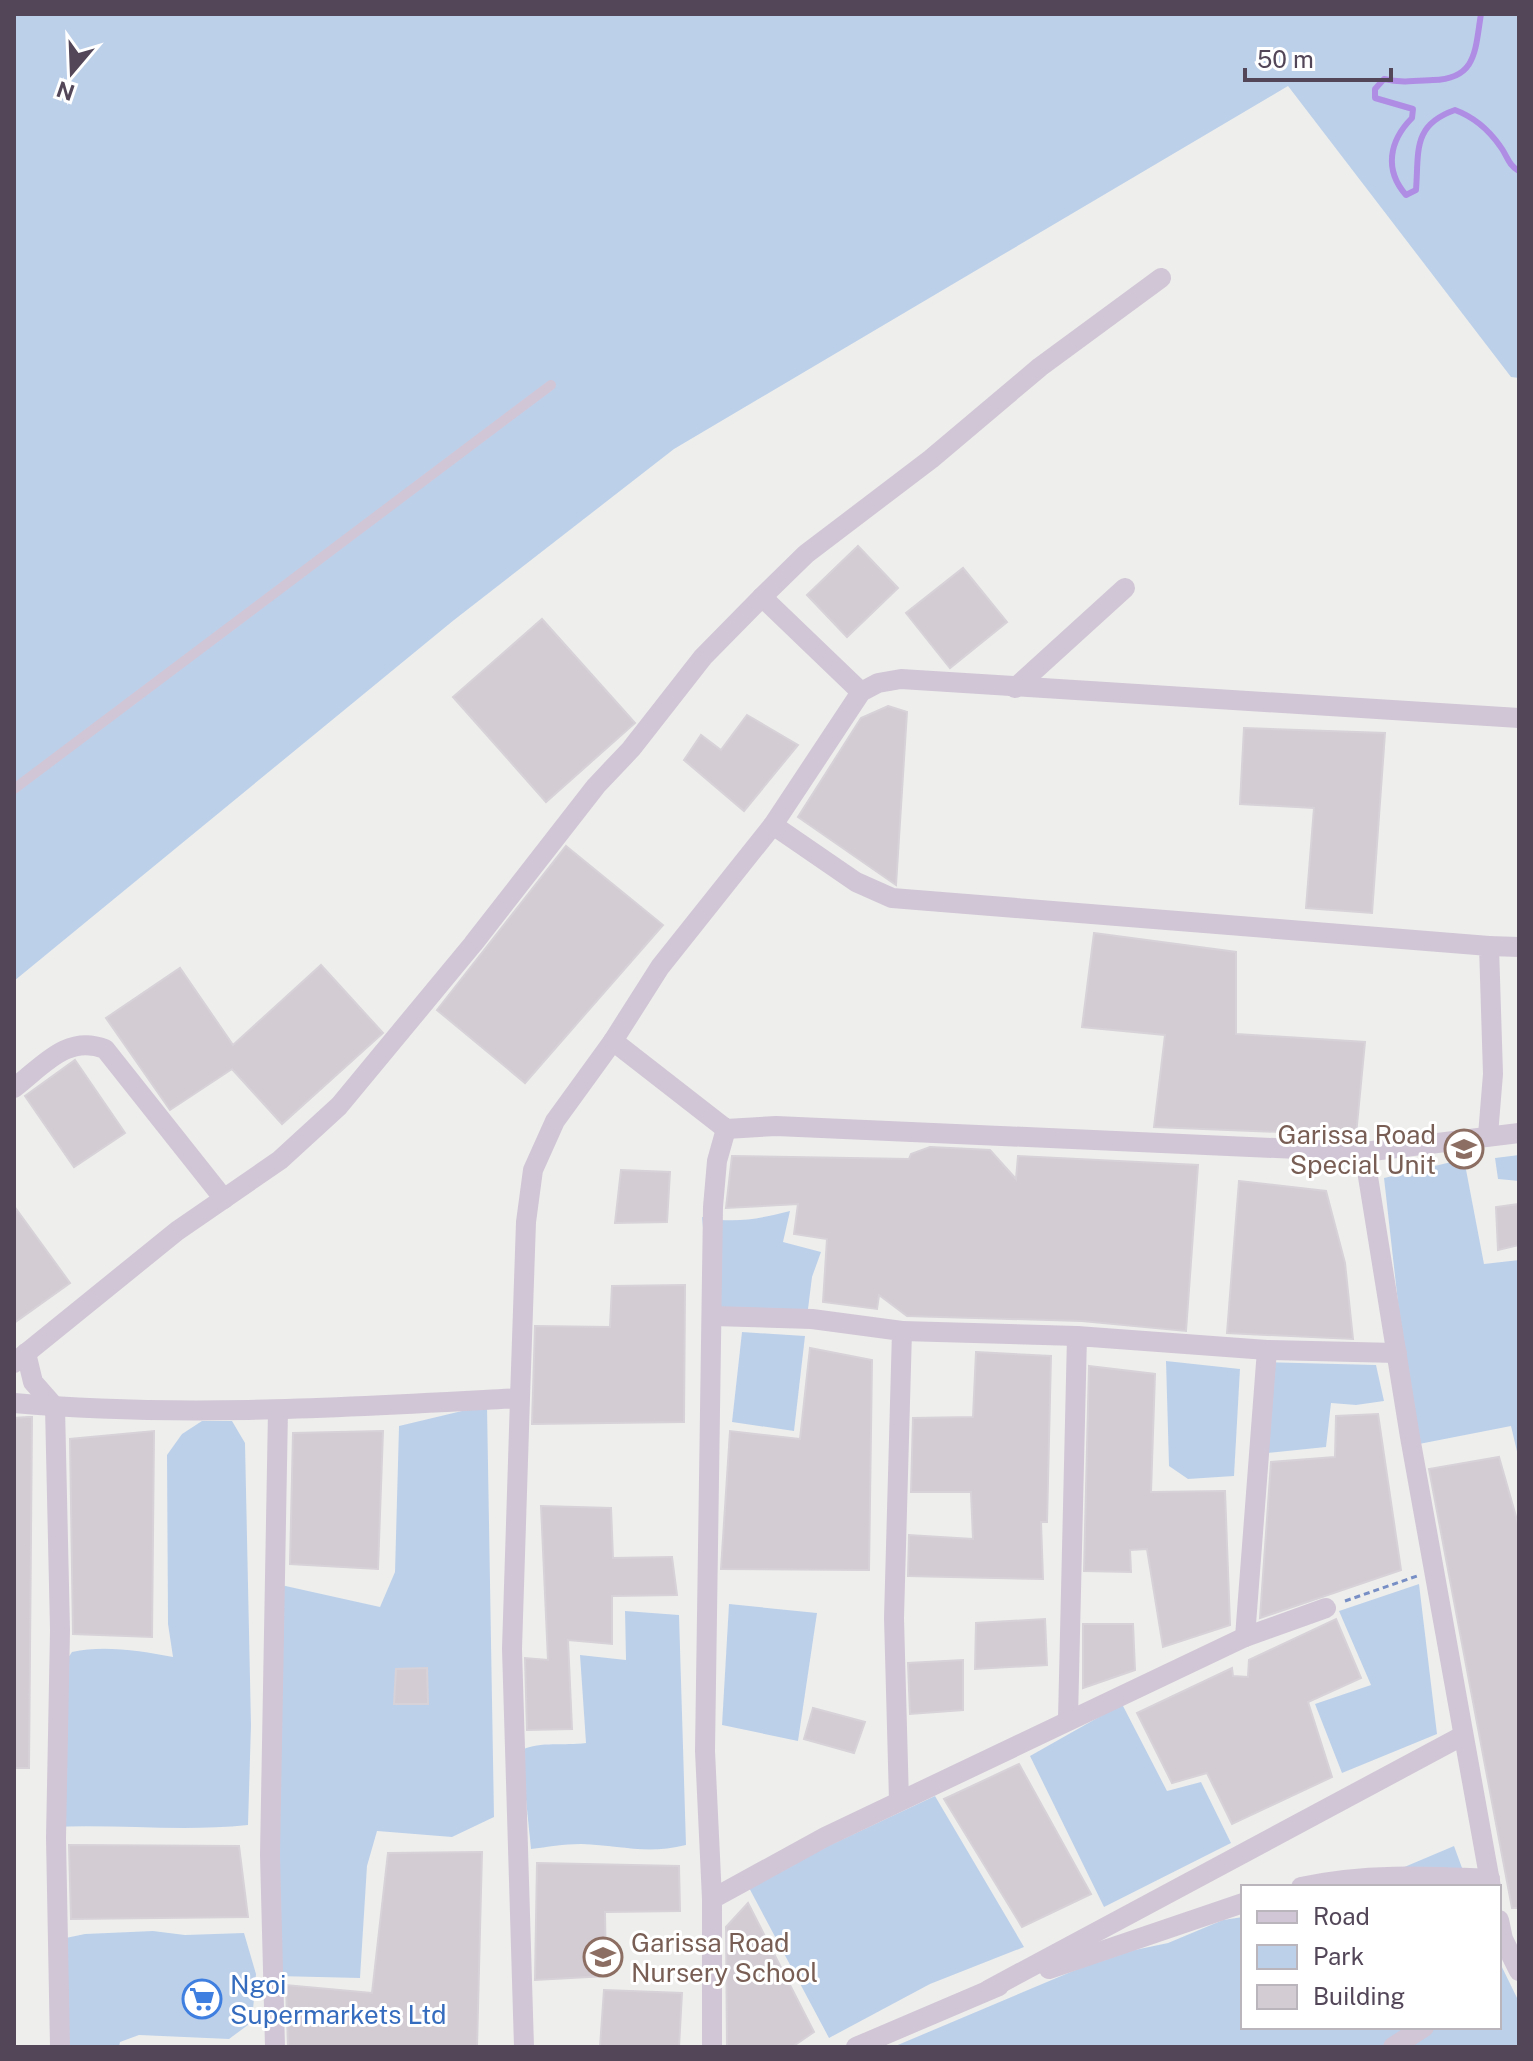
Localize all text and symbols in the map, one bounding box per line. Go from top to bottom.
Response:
north arrow [32,32,112,112]
scale bar [1245,32,1391,82]
text: 50 m [1257,45,1314,73]
text: N [53,76,78,106]
place label: Garissa Road Special Unit [1277,1119,1436,1180]
school or university icon: Garissa Road Special Unit [1443,1128,1485,1170]
legend [1241,1885,1501,2029]
text: Road [1313,1902,1370,1930]
place label: Garissa Road Nursery School [631,1927,818,1988]
school or university icon: Garissa Road Nursery School [582,1936,624,1978]
text: Park [1313,1942,1364,1970]
place label: Ngoi Supermarkets Ltd [230,1969,447,2030]
supermarket icon: Ngoi Supermarkets Ltd [181,1978,223,2020]
text: Building [1313,1982,1405,2010]

